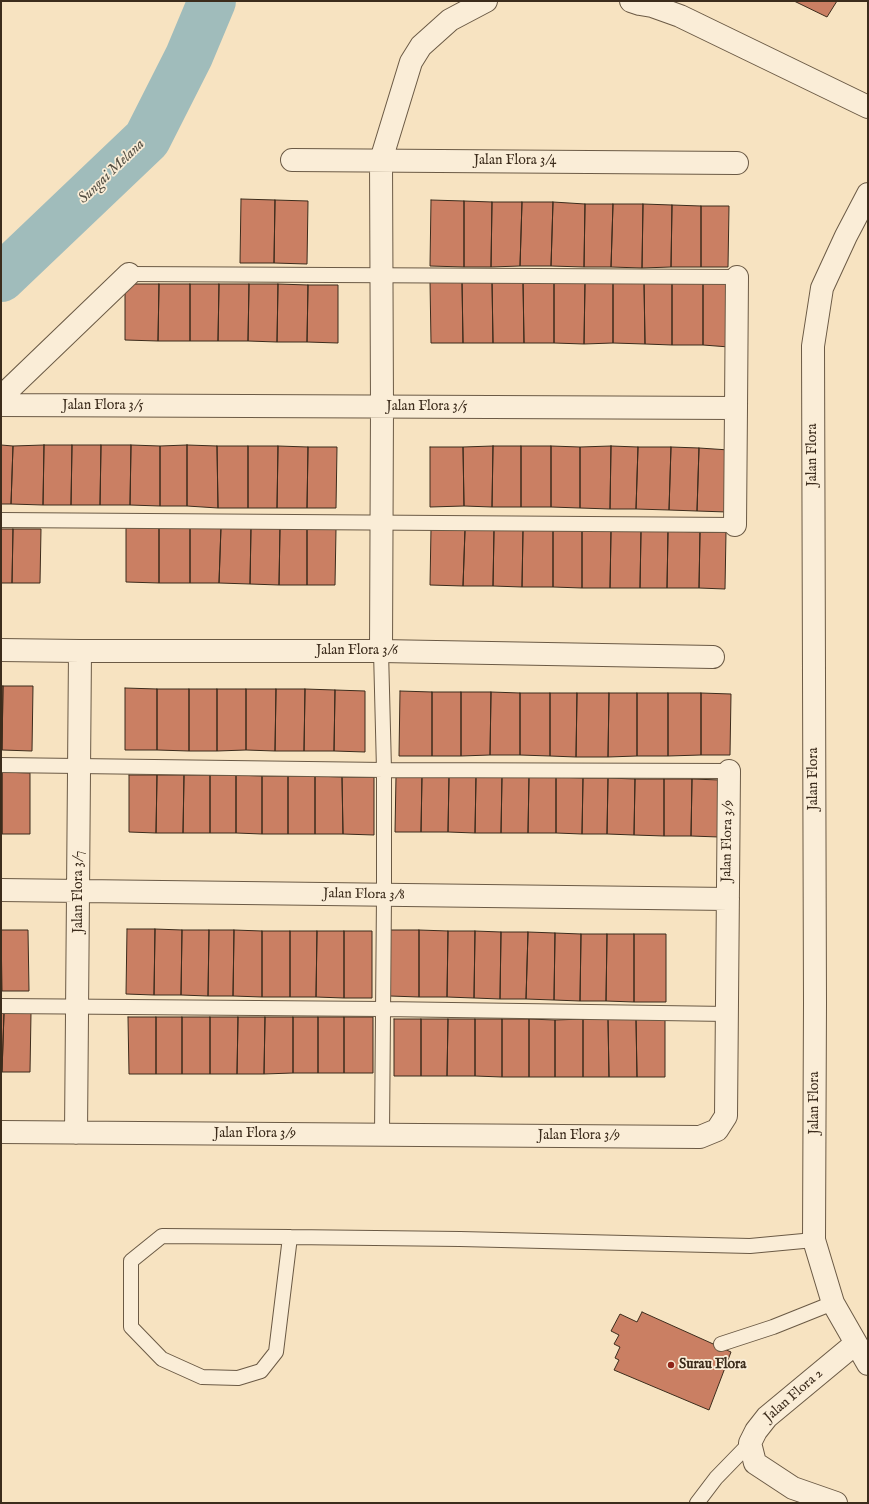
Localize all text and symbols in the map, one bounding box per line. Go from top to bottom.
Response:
water label: Sungai Melana [75,136,149,208]
street label: Jalan Flora 3/4 [474,153,556,169]
street label: Jalan Flora 3/5 [62,398,144,414]
street label: Jalan Flora 3/5 [386,399,468,415]
street label: Jalan Flora [805,423,821,487]
street label: Jalan Flora 3/6 [316,643,398,659]
street label: Jalan Flora [806,747,822,811]
street label: Jalan Flora 3/9 [719,800,737,882]
street label: Jalan Flora 3/7 [71,851,87,933]
street label: Jalan Flora 3/8 [323,886,405,904]
street label: Jalan Flora [807,1071,823,1135]
street label: Jalan Flora 3/9 [214,1126,296,1142]
street label: Jalan Flora 3/9 [538,1128,620,1144]
place label: Surau Flora [679,1357,746,1373]
marker: Surau Flora [666,1360,676,1370]
street label: Jalan Flora 2 [761,1366,827,1426]

